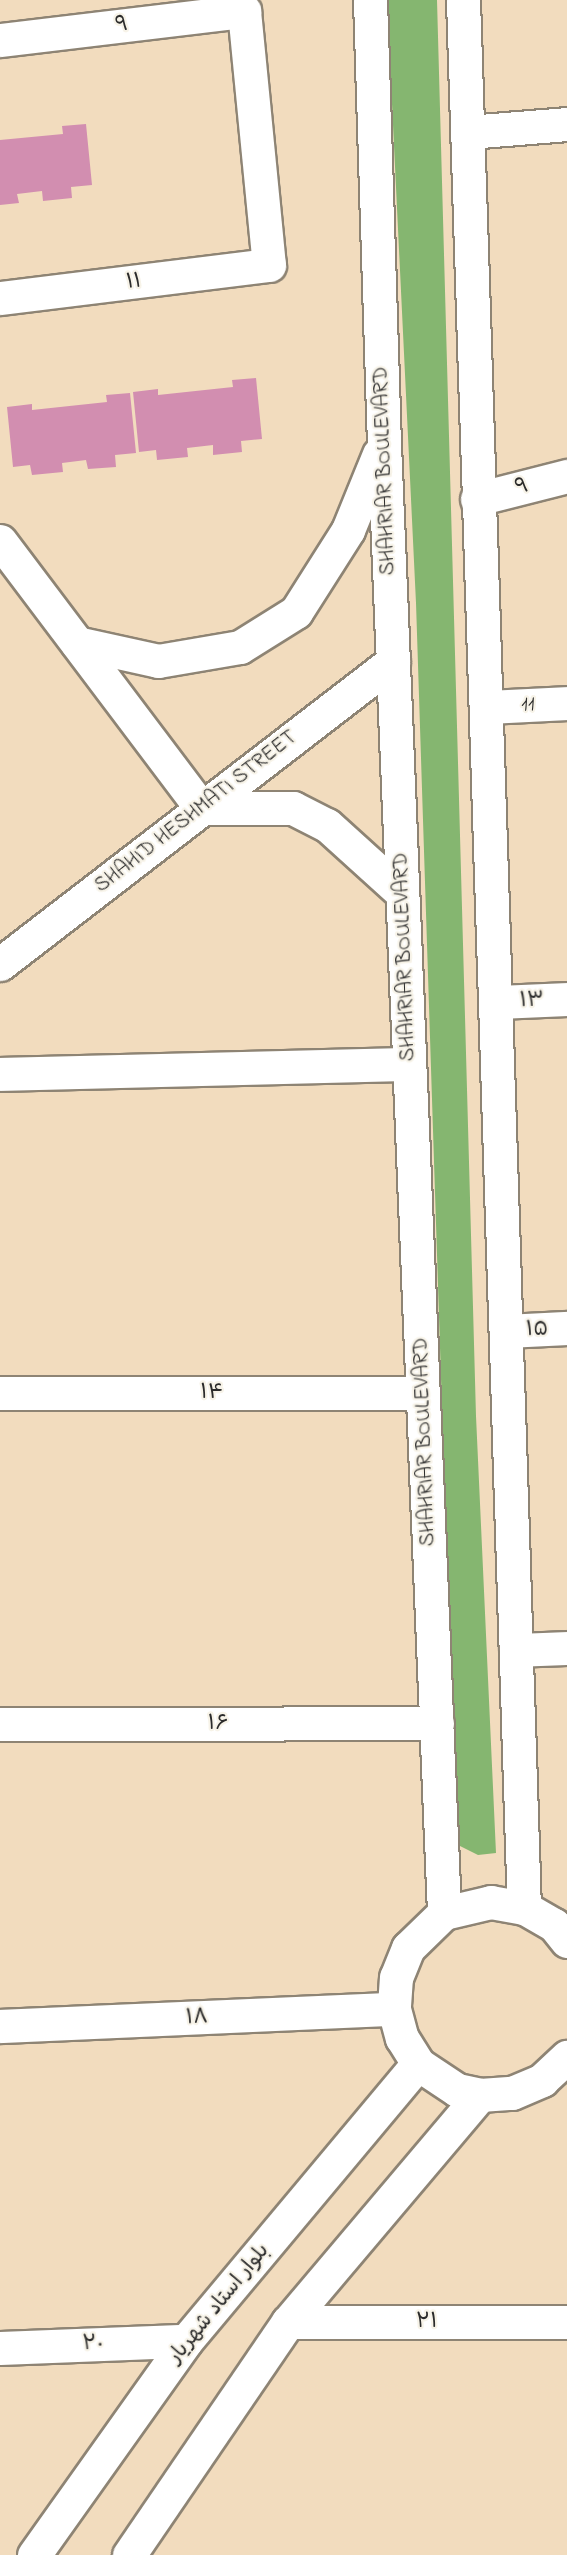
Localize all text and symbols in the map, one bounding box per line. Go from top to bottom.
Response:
street label: ۹ [114,12,130,38]
street label: ۱۱ [125,269,143,295]
street label: SHAHRIAR BOULEVARD [369,366,401,576]
street label: ۹ [512,473,532,501]
street label: 11 [521,692,535,718]
street label: SHAHID HESHMATI STREET [90,725,302,899]
street label: SHAHRIAR BOULEVARD [389,852,421,1062]
street label: ۱۳ [519,988,545,1014]
street label: ۱۵ [525,1317,549,1343]
street label: SHAHRIAR BOULEVARD [409,1337,441,1547]
street label: ۱۴ [200,1380,224,1406]
street label: ۱۶ [208,1711,228,1737]
street label: ۱۸ [185,2005,209,2031]
street label: بلوار استاد شهریار [163,2239,275,2369]
street label: ۲۱ [416,2309,438,2335]
street label: ۲۰ [82,2331,104,2357]

